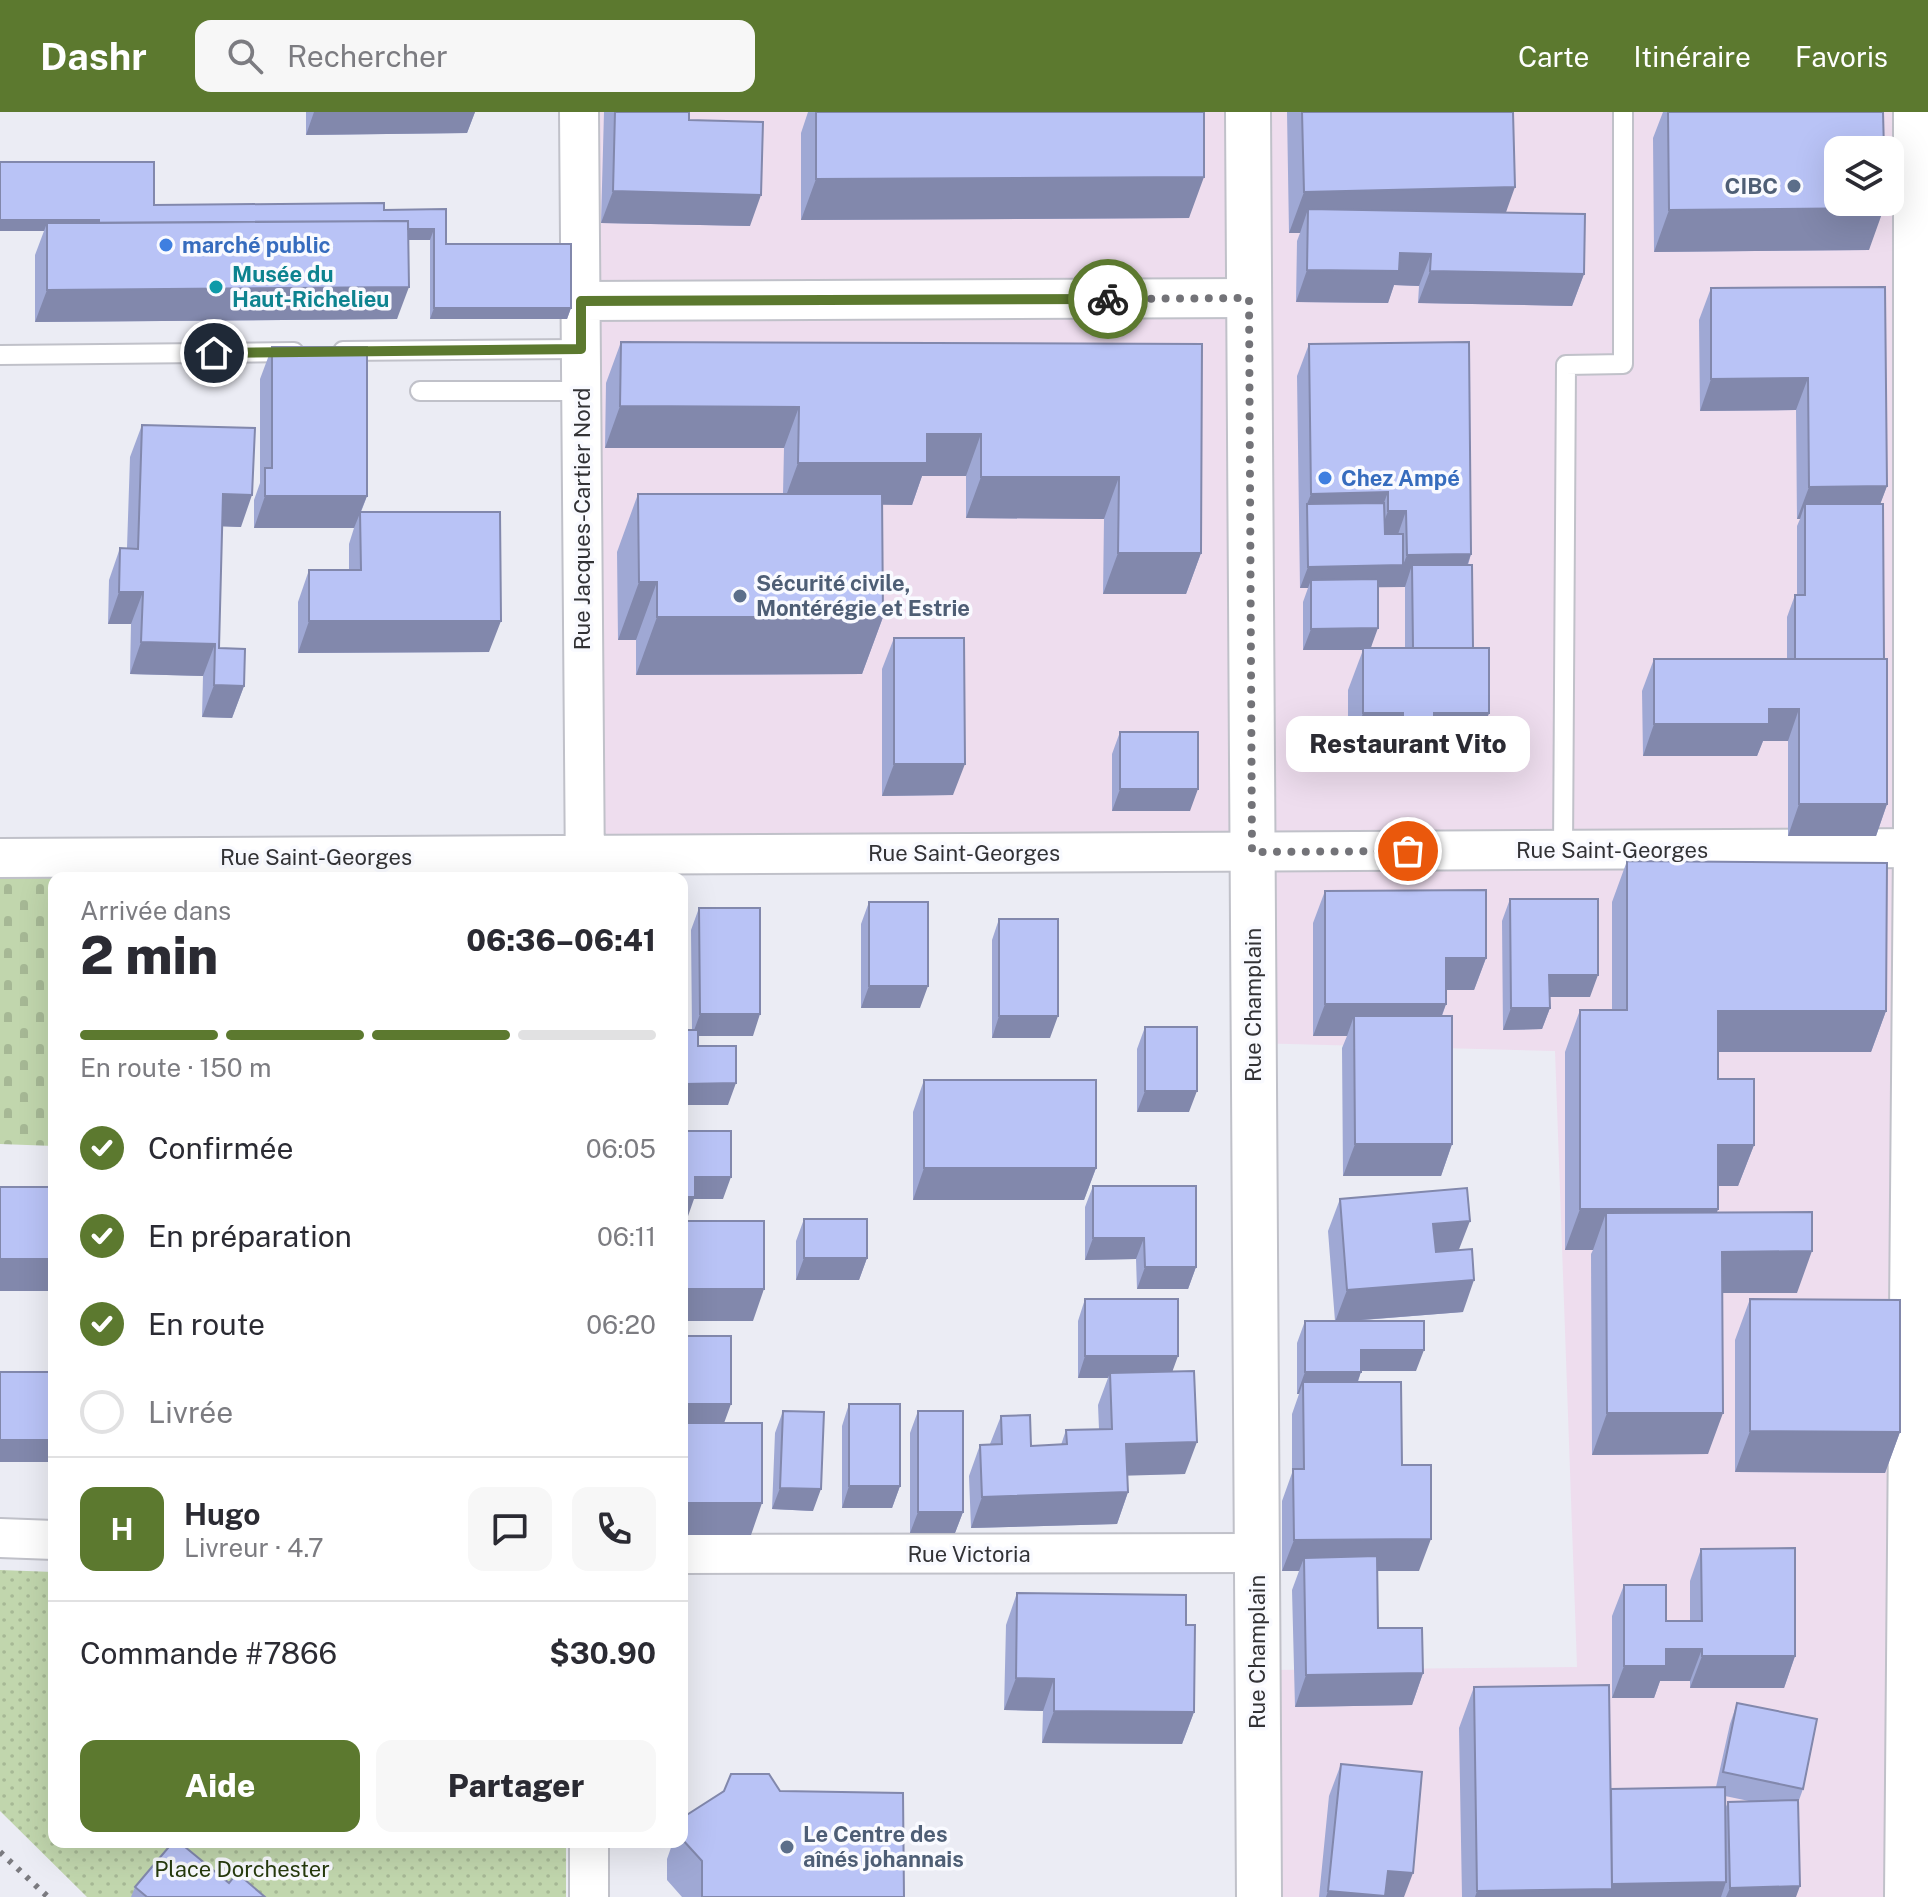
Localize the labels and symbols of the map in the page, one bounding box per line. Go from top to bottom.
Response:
place label: CIBC [1725,173,1778,199]
marker: CIBC [1785,177,1803,195]
place label: marché public [182,232,331,258]
marker: marché public [157,236,175,254]
courier [1068,259,1148,339]
place label: Musée du Haut-Richelieu [232,261,389,312]
marker: Musée du Haut-Richelieu [207,278,225,296]
pin [180,319,248,387]
street label: Rue Jacques-Cartier Nord [569,388,595,650]
place label: Chez Ampé [1341,465,1460,491]
marker: Chez Ampé [1316,469,1334,487]
place label: Sécurité civile, Montérégie et Estrie [756,570,970,621]
marker: Sécurité civile, Montérégie et Estrie [731,587,749,605]
callout: Restaurant Vito [1286,715,1530,771]
pin [1374,817,1442,885]
street label: Rue Saint-Georges [1516,837,1708,863]
street label: Rue Saint-Georges [868,840,1060,866]
street label: Rue Saint-Georges [220,844,412,870]
street label: Rue Champlain [1240,928,1266,1082]
street label: Rue Victoria [907,1541,1031,1567]
street label: Rue Champlain [1244,1575,1270,1729]
place label: Le Centre des aînés johannais [803,1821,964,1872]
marker: Le Centre des aînés johannais [778,1838,796,1856]
park label: Place Dorchester [154,1856,330,1882]

